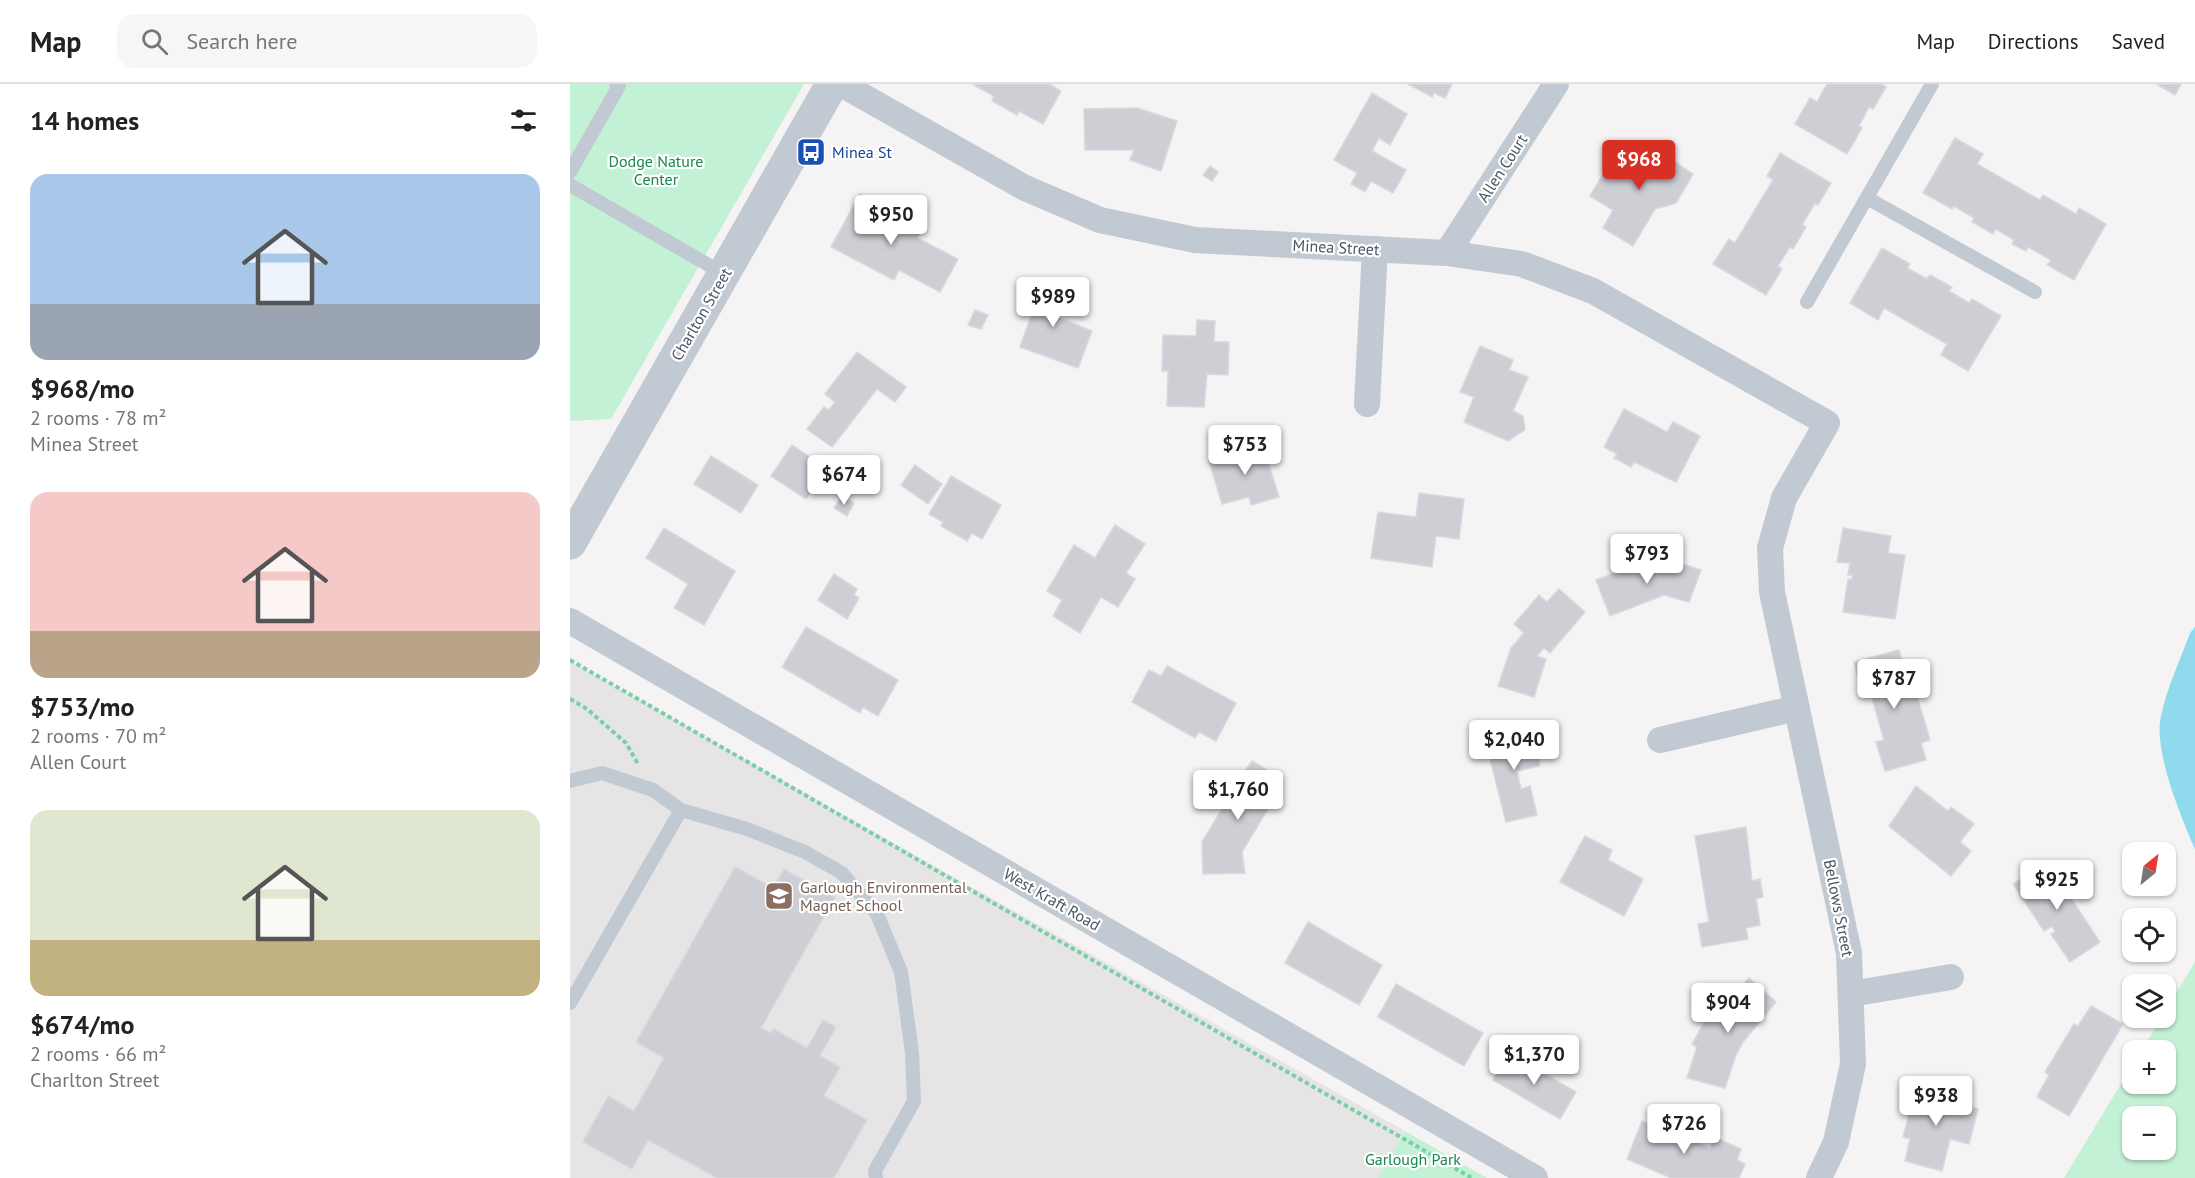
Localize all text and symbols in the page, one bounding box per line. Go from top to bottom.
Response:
search box [117,14,537,68]
text: Map [30,23,81,60]
icon: search [138,25,171,58]
text: Search here [186,27,297,55]
text: Map [1916,28,1955,55]
text: Directions [1988,28,2079,55]
text: Saved [2112,28,2165,55]
text: 14 homes [30,104,139,137]
icon: filters [507,104,540,137]
street label: Allen Court [1473,130,1532,206]
bus stop icon: Minea St [795,136,827,168]
pin: $968 [1603,140,1675,191]
place label: Minea St [832,142,893,162]
text: $968 [1616,146,1662,172]
park label: Dodge Nature Center [609,151,703,189]
pin: $950 [855,195,927,246]
text: $950 [868,201,914,227]
icon: home [231,213,339,321]
street label: Minea Street [1292,235,1380,259]
street label: Charlton Street [666,264,736,364]
pin: $989 [1017,277,1089,328]
text: $989 [1030,283,1076,309]
text: $968/mo [30,372,134,405]
text: 2 rooms · 78 m² [30,405,166,431]
pin: $753 [1209,425,1281,476]
text: Minea Street [30,431,139,457]
text: $753 [1222,431,1268,457]
pin: $674 [808,455,880,506]
text: $674 [821,461,867,487]
icon: home [231,531,339,639]
pin: $793 [1611,534,1683,585]
text: $793 [1624,540,1670,566]
pin: $787 [1858,659,1930,710]
text: $787 [1871,665,1917,691]
text: $753/mo [30,690,134,723]
pin: $2,040 [1465,720,1563,771]
text: 2 rooms · 70 m² [30,723,166,749]
text: $2,040 [1483,726,1545,752]
text: Allen Court [30,749,126,775]
pin: $1,760 [1189,770,1287,821]
text: $1,760 [1207,776,1269,802]
north arrow [2122,842,2176,896]
map controls [2122,842,2176,1160]
icon: home [231,849,339,957]
street label: Bellows Street [1820,858,1858,959]
pin: $925 [2021,860,2093,911]
street label: West Kraft Road [1000,863,1104,935]
text: $925 [2034,866,2080,892]
place label: Garlough Environmental Magnet School [800,877,967,915]
school or university icon: Garlough Environmental Magnet School [763,880,795,912]
button: locate [2122,908,2176,962]
button: layers [2122,974,2176,1028]
pin: $904 [1692,983,1764,1034]
text: $904 [1705,989,1751,1015]
text: $674/mo [30,1008,134,1041]
pin: $1,370 [1485,1035,1583,1086]
button: + [2122,1040,2176,1094]
text: 2 rooms · 66 m² [30,1041,166,1067]
text: $1,370 [1503,1041,1565,1067]
text: Charlton Street [30,1067,160,1093]
pin: $938 [1900,1076,1972,1127]
text: $938 [1913,1082,1959,1108]
pin: $726 [1648,1104,1720,1155]
button: − [2122,1106,2176,1160]
text: $726 [1661,1110,1707,1136]
park label: Garlough Park [1365,1149,1461,1169]

